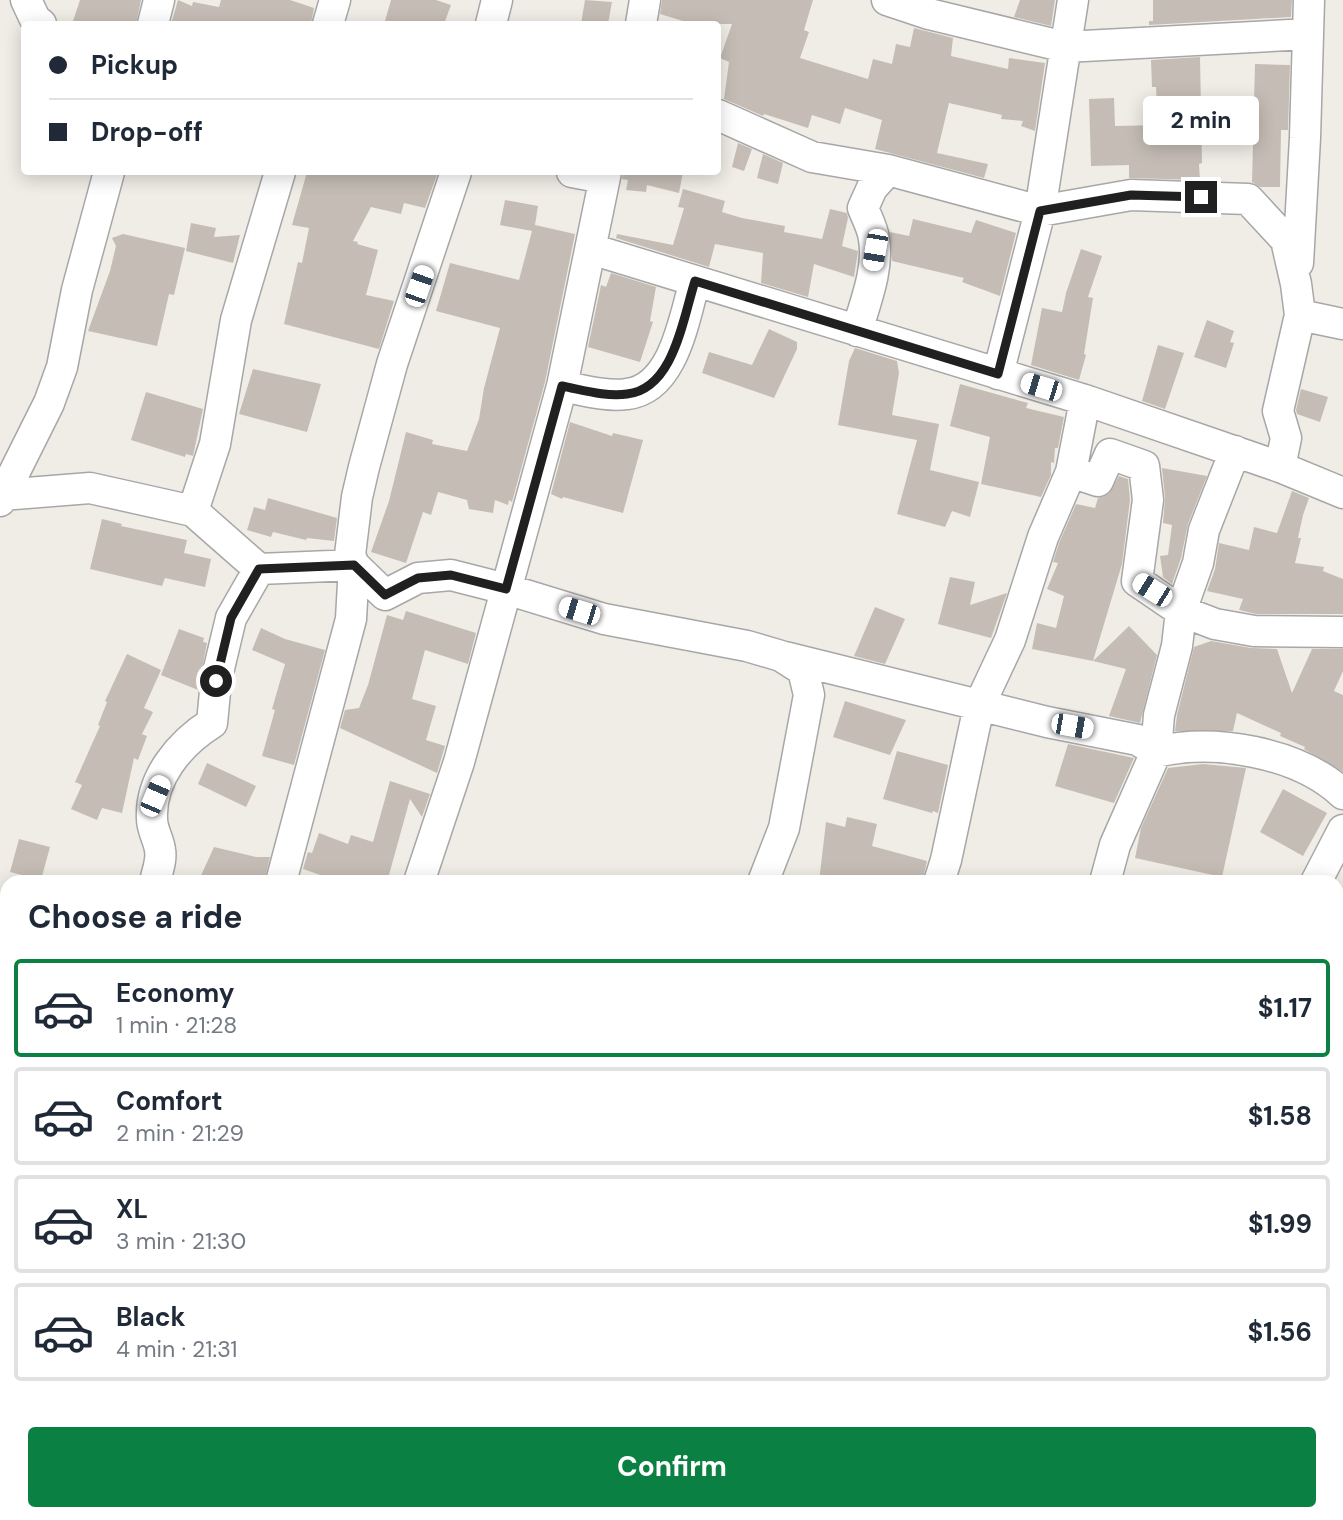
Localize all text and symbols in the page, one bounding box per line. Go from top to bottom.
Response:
text: Pickup [91,48,178,82]
callout: 2 min [1143,96,1259,144]
text: 2 min [1171,105,1231,135]
text: Drop-off [91,115,203,149]
route end [1185,181,1217,213]
car [862,227,889,273]
car [403,263,436,309]
car [1018,371,1065,403]
car [1129,570,1176,610]
car [556,595,603,627]
route start [200,665,232,697]
car [1050,712,1095,740]
car [138,773,173,819]
text: Choose a ride [28,896,243,938]
text: Economy [116,976,234,1010]
icon: car [32,977,95,1040]
text: $1.17 [1258,991,1312,1025]
text: 1 min · 21:28 [116,1010,237,1040]
text: Comfort [116,1084,222,1118]
icon: car [32,1085,95,1148]
text: $1.58 [1248,1099,1312,1133]
text: 2 min · 21:29 [116,1118,244,1148]
text: XL [116,1192,148,1226]
icon: car [32,1193,95,1256]
text: $1.99 [1248,1207,1312,1241]
text: 3 min · 21:30 [116,1226,246,1256]
text: Black [116,1300,186,1334]
icon: car [32,1301,95,1364]
text: $1.56 [1248,1315,1312,1349]
text: 4 min · 21:31 [116,1334,238,1364]
button: Confirm [28,1427,1316,1507]

